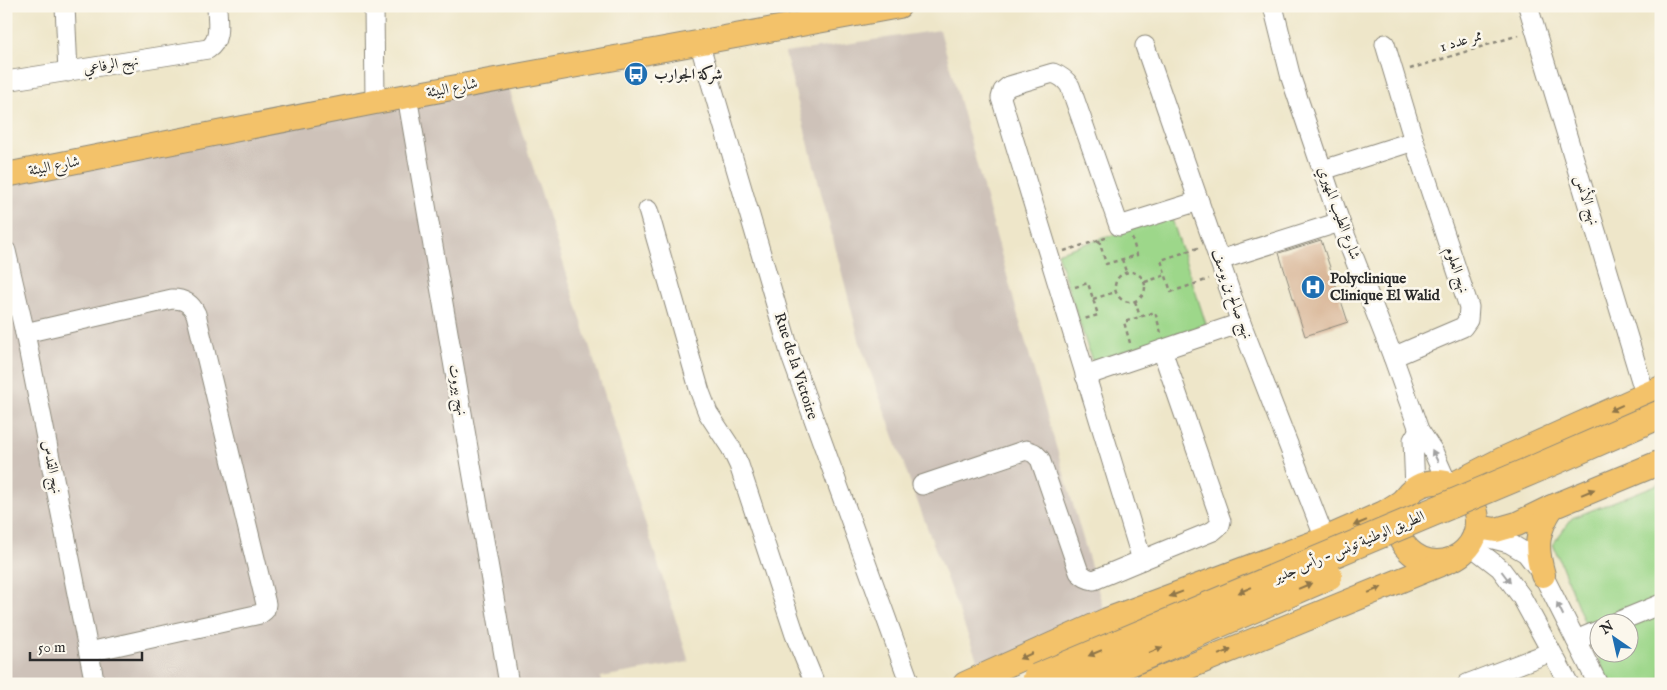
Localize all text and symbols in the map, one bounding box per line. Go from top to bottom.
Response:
street label: ممر عدد 1 [1437,26,1485,56]
street label: نهج الرفاعي [82,51,141,83]
bus stop icon: شركة الجوارب [623,61,649,87]
place label: شركة الجوارب [654,65,723,85]
street label: شارع البيئة [425,74,480,105]
street label: شارع البيئة [27,152,82,183]
street label: شارع الطيب المهيري [1311,164,1365,263]
street label: نهج الأنس [1567,172,1606,229]
street label: نهج العلوم [1437,244,1473,297]
street label: نهج صالح بن يوسف [1203,246,1257,343]
place label: Polyclinique Clinique El Walid [1330,269,1441,305]
hospital icon: Polyclinique Clinique El Walid [1300,274,1326,300]
street label: Rue de la Victoire [770,310,822,422]
street label: نهج بيروت [440,363,472,418]
one-way arrow [1609,404,1623,412]
street label: نهج القدس [34,439,67,496]
one-way arrow [1431,449,1439,463]
one-way arrow [1581,488,1595,496]
street label: الطريق الوطنية تونس - رأس جدير [1268,505,1427,588]
one-way arrow [1353,519,1367,527]
one-way arrow [1501,570,1512,583]
one-way arrow [1298,581,1312,589]
one-way arrow [1368,585,1382,593]
one-way arrow [1238,587,1252,595]
one-way arrow [1168,590,1183,598]
one-way arrow [1556,602,1564,616]
north arrow [1590,612,1640,662]
text: N [1596,617,1617,639]
scale bar [30,630,142,662]
text: 50 m [38,638,66,657]
one-way arrow [1149,646,1163,654]
one-way arrow [1218,647,1232,655]
one-way arrow [1087,649,1102,657]
one-way arrow [1019,653,1033,661]

